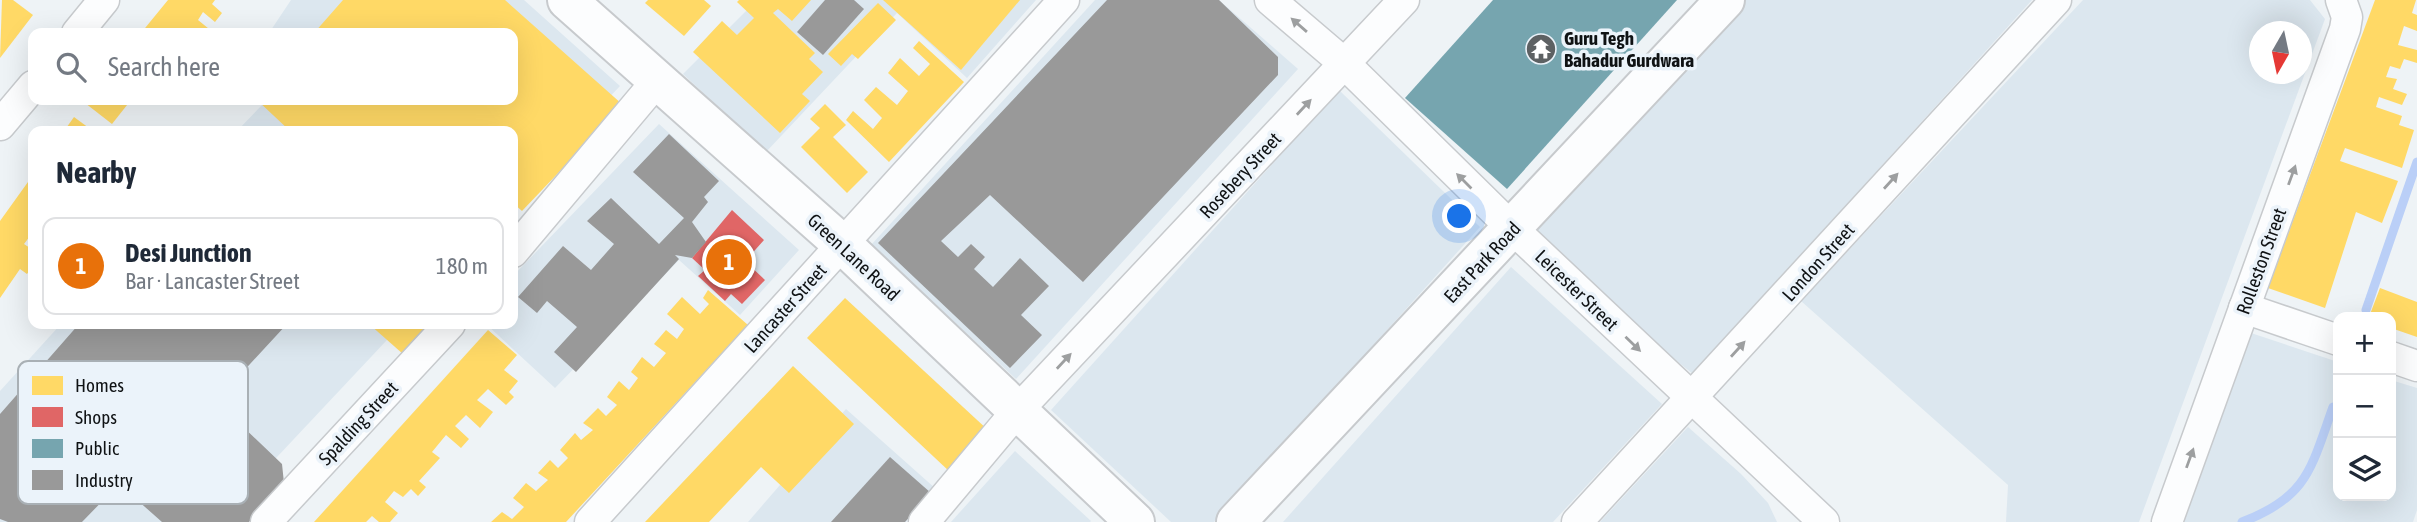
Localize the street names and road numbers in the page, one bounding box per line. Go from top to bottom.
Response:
street label: Rosebery Street [1195,128,1285,222]
street label: Rolleston Street [2232,205,2290,317]
street label: Green Lane Road [804,209,904,305]
street label: East Park Road [1439,217,1525,307]
street label: London Street [1777,219,1859,305]
street label: Leicester Street [1531,245,1623,335]
street label: Lancaster Street [739,259,831,357]
street label: Spalding Street [314,377,402,469]

